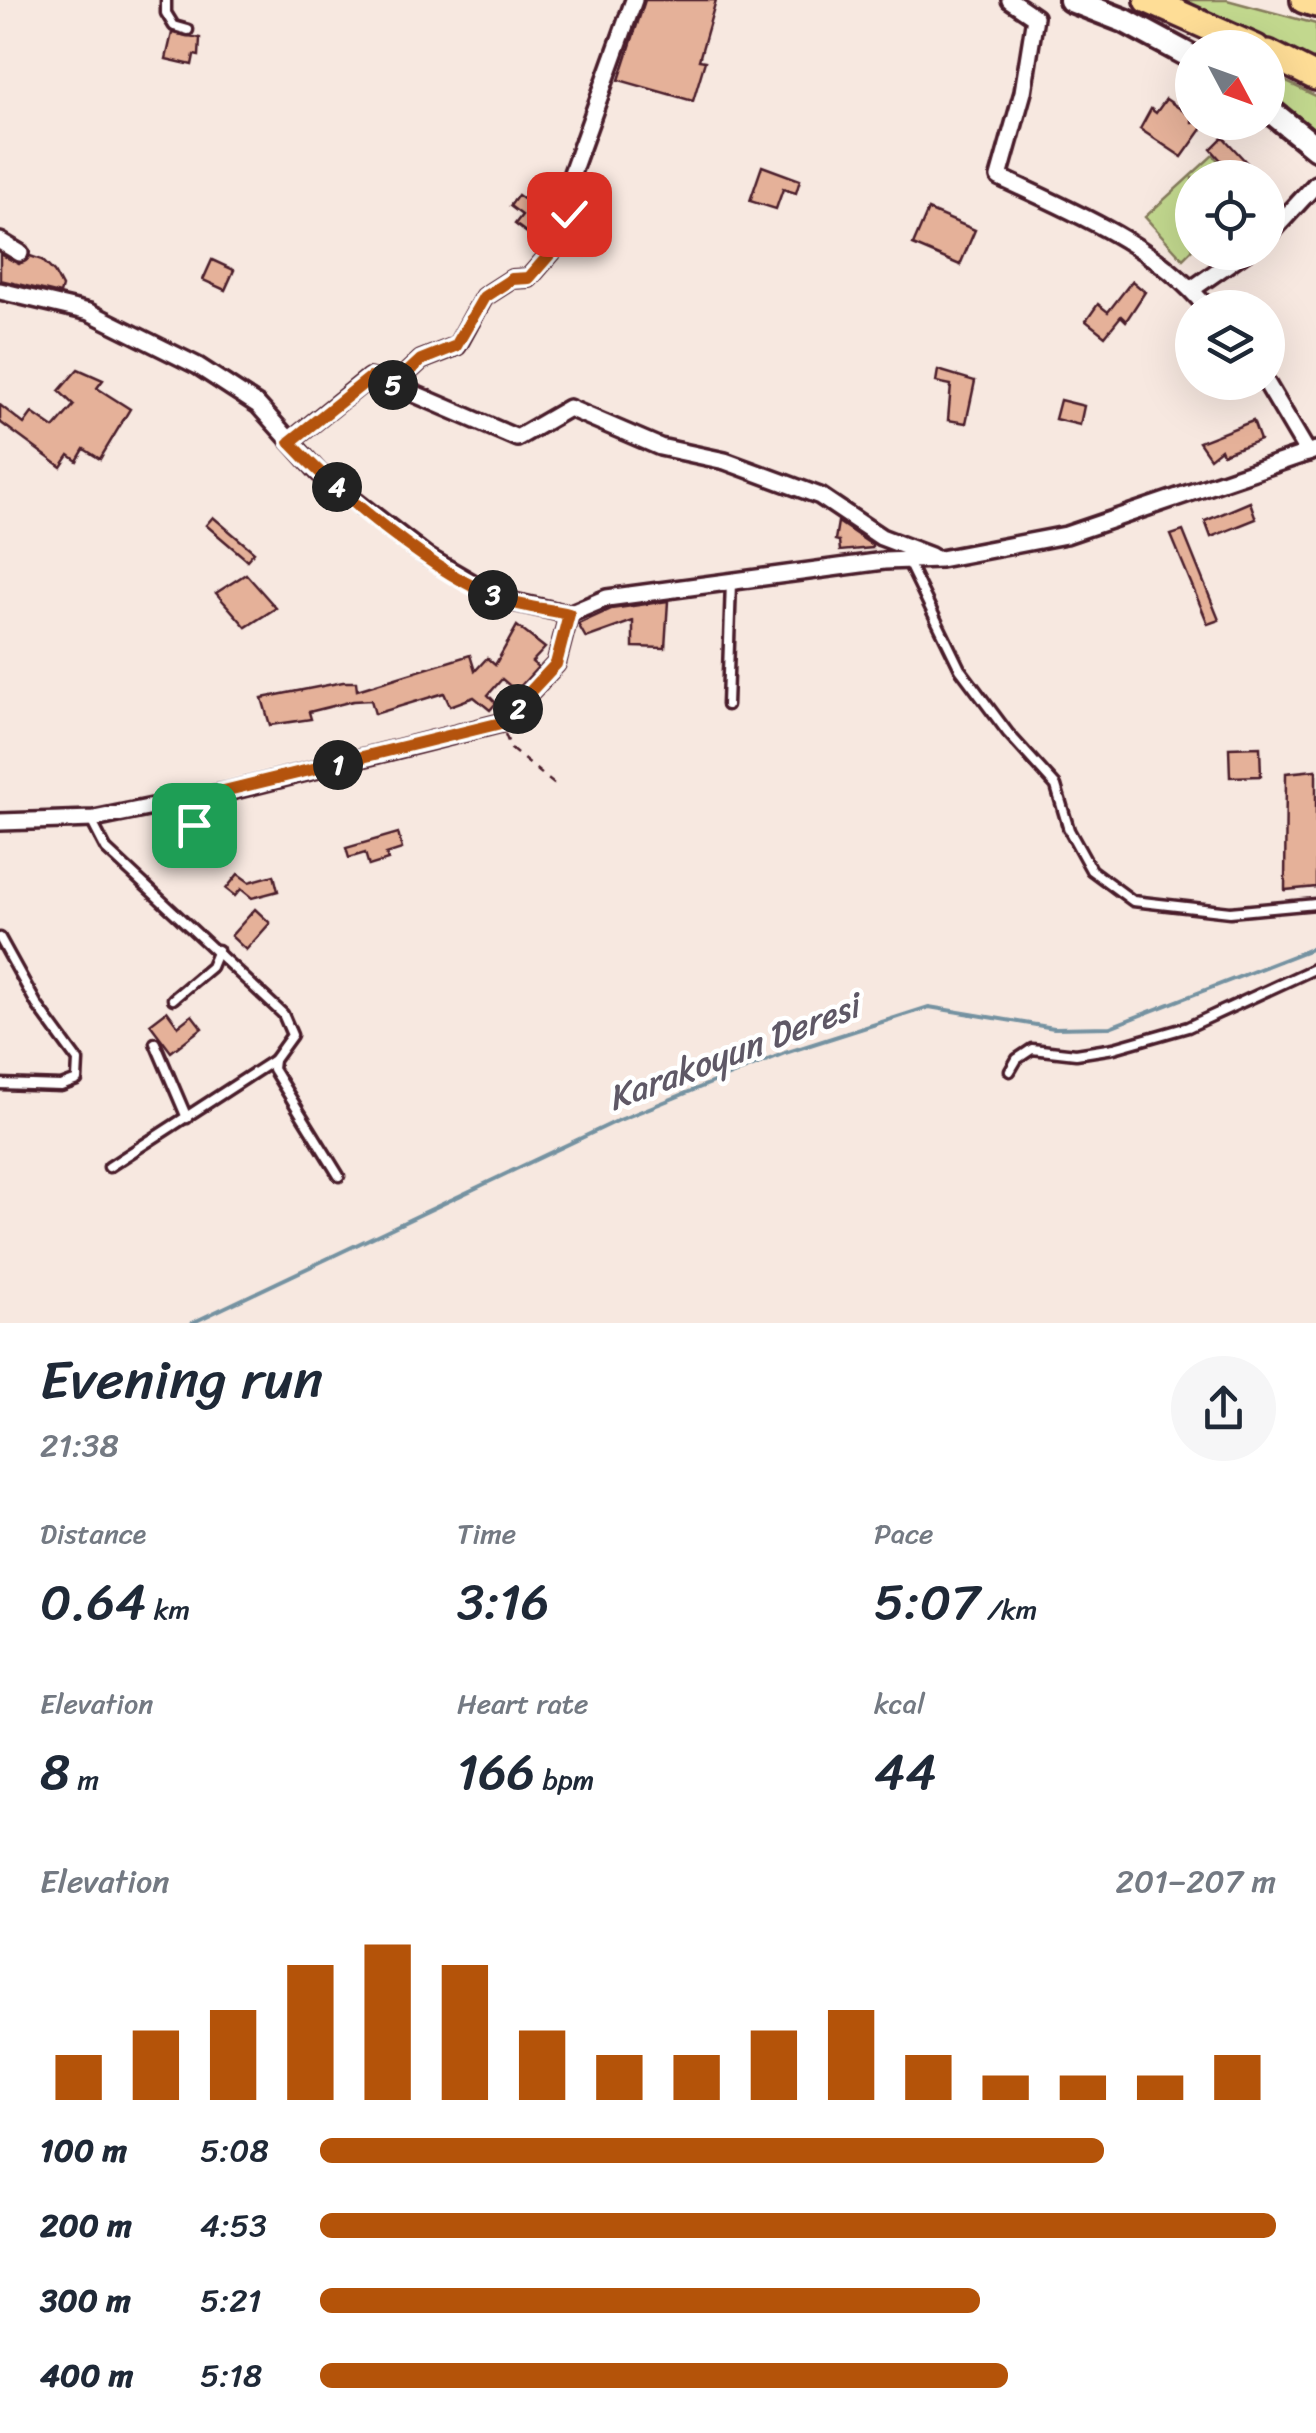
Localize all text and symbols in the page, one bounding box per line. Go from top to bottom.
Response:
north arrow [1175,30,1285,140]
map controls [1175,30,1285,400]
button: locate [1175,160,1285,270]
pin [527,172,612,257]
icon: check [542,187,597,242]
button: layers [1175,290,1285,400]
pin: 5 [368,360,418,410]
text: 5 [384,360,402,409]
pin: 4 [312,462,362,512]
text: 4 [328,462,346,511]
pin: 3 [468,570,518,620]
text: 3 [485,570,501,619]
pin: 2 [493,684,543,734]
text: 2 [510,684,526,733]
pin: 1 [313,740,363,790]
text: 1 [332,740,344,789]
pin [152,783,237,868]
icon: arrive [167,798,222,853]
water label: Karakoyun Deresi [598,973,875,1129]
text: Evening run [40,1331,323,1428]
button: share [1171,1356,1276,1461]
text: 21:38 [40,1417,119,1474]
text: Distance [40,1509,146,1558]
text: Time [457,1509,516,1558]
text: Pace [874,1509,933,1558]
text: 0.64 [40,1558,146,1647]
text: 3:16 [457,1558,549,1647]
text: 5:07 [874,1558,980,1647]
text: km [146,1585,190,1634]
text: /km [980,1585,1037,1634]
text: Elevation [40,1679,153,1728]
text: Heart rate [457,1679,588,1728]
text: kcal [874,1679,925,1728]
text: 8 [40,1728,70,1817]
text: 166 [457,1728,535,1817]
text: 44 [874,1728,937,1817]
text: m [70,1755,99,1804]
text: bpm [535,1755,594,1804]
text: Elevation [40,1853,170,1910]
text: 201–207 m [1116,1853,1276,1910]
text: 100 m [40,2122,127,2179]
text: 5:08 [200,2122,269,2179]
text: 200 m [40,2197,132,2254]
text: 4:53 [200,2197,267,2254]
text: 300 m [40,2272,131,2329]
text: 5:21 [200,2272,261,2329]
text: 400 m [40,2347,133,2404]
text: 5:18 [200,2347,262,2404]

